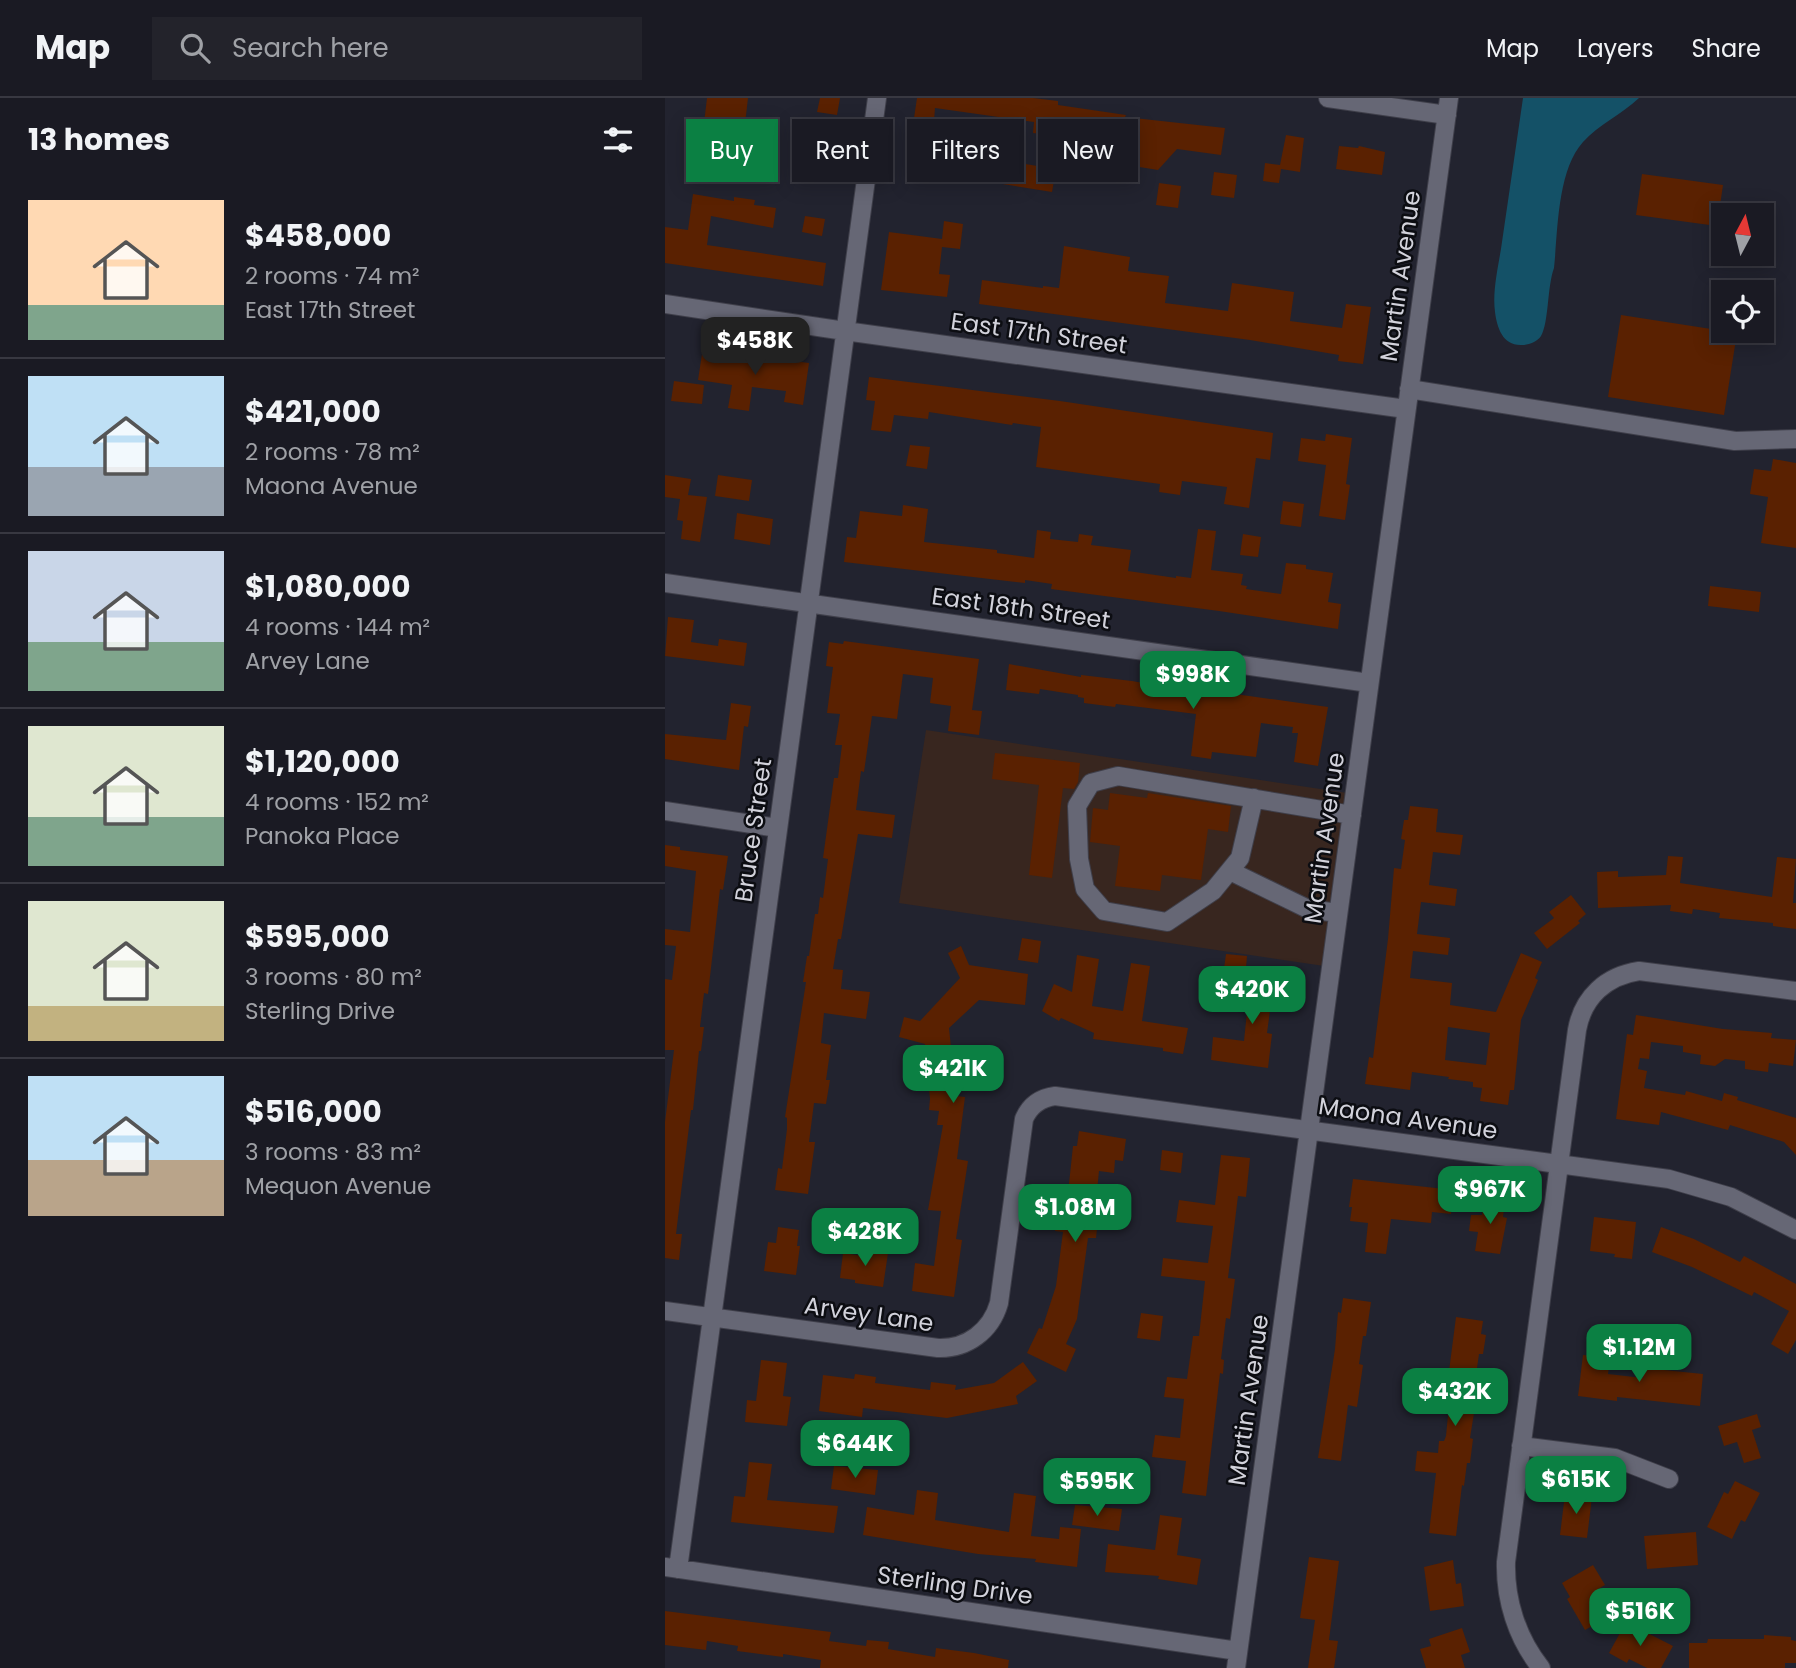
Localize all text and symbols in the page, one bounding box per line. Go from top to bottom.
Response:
search box [152,17,642,80]
text: Map [35,24,110,71]
icon: search [176,29,214,67]
text: Search here [232,30,389,66]
text: Map [1486,32,1539,65]
text: Layers [1577,32,1653,65]
text: Share [1691,32,1761,65]
text: 13 homes [28,118,170,161]
chip: Buy [686,119,778,182]
chip: Rent [792,119,893,182]
chip: Filters [907,119,1024,182]
chip: New [1038,119,1138,182]
icon: filters [599,121,637,159]
street label: Martin Avenue [1372,188,1428,364]
north arrow [1711,203,1775,266]
map controls [1711,203,1774,343]
text: $458,000 [245,214,391,257]
icon: home [84,228,168,312]
text: 2 rooms · 74 m² [245,260,420,292]
button: locate [1711,280,1774,343]
text: East 17th Street [245,294,415,326]
street label: East 17th Street [949,304,1129,362]
pin: $458K [706,317,804,377]
text: $458K [717,324,793,356]
text: $421,000 [245,390,381,433]
icon: home [84,404,168,488]
text: 2 rooms · 78 m² [245,436,420,468]
text: Maona Avenue [245,470,418,502]
text: $1,080,000 [245,565,410,608]
icon: home [84,579,168,663]
street label: East 18th Street [930,579,1112,637]
text: 4 rooms · 144 m² [245,611,430,643]
text: Arvey Lane [245,645,370,677]
pin: $998K [1144,652,1242,711]
text: $998K [1156,658,1230,690]
text: $1,120,000 [245,740,400,783]
street label: Martin Avenue [1296,750,1352,926]
icon: home [84,754,168,838]
street label: Bruce Street [727,756,779,904]
text: 4 rooms · 152 m² [245,786,429,818]
text: Panoka Place [245,820,400,852]
text: $595,000 [245,915,389,958]
icon: home [84,929,168,1013]
text: 3 rooms · 80 m² [245,961,422,993]
pin: $420K [1203,967,1301,1026]
text: $420K [1215,973,1289,1005]
text: Sterling Drive [245,995,395,1027]
pin: $421K [904,1046,1002,1105]
text: $421K [919,1052,987,1084]
street label: Maona Avenue [1316,1089,1500,1147]
text: $516,000 [245,1090,382,1133]
icon: home [84,1104,168,1188]
text: 3 rooms · 83 m² [245,1136,421,1168]
pin: $967K [1441,1166,1539,1226]
text: Mequon Avenue [245,1170,431,1202]
text: $967K [1454,1173,1526,1205]
pin: $1.08M [1018,1184,1132,1244]
text: $1.08M [1034,1191,1116,1223]
pin: $428K [816,1208,914,1268]
text: $428K [828,1215,902,1247]
street label: Arvey Lane [802,1289,936,1339]
street label: Martin Avenue [1220,1312,1276,1488]
pin: $1.12M [1582,1324,1696,1384]
text: $1.12M [1602,1331,1676,1363]
pin: $432K [1406,1368,1504,1428]
text: $432K [1418,1375,1492,1407]
pin: $644K [806,1420,904,1480]
text: $644K [817,1427,893,1459]
pin: $615K [1527,1456,1625,1516]
pin: $595K [1048,1458,1146,1518]
text: $615K [1541,1463,1611,1495]
text: $595K [1059,1465,1135,1497]
street label: Sterling Drive [875,1558,1035,1612]
pin: $516K [1591,1588,1689,1648]
text: $516K [1605,1595,1675,1627]

